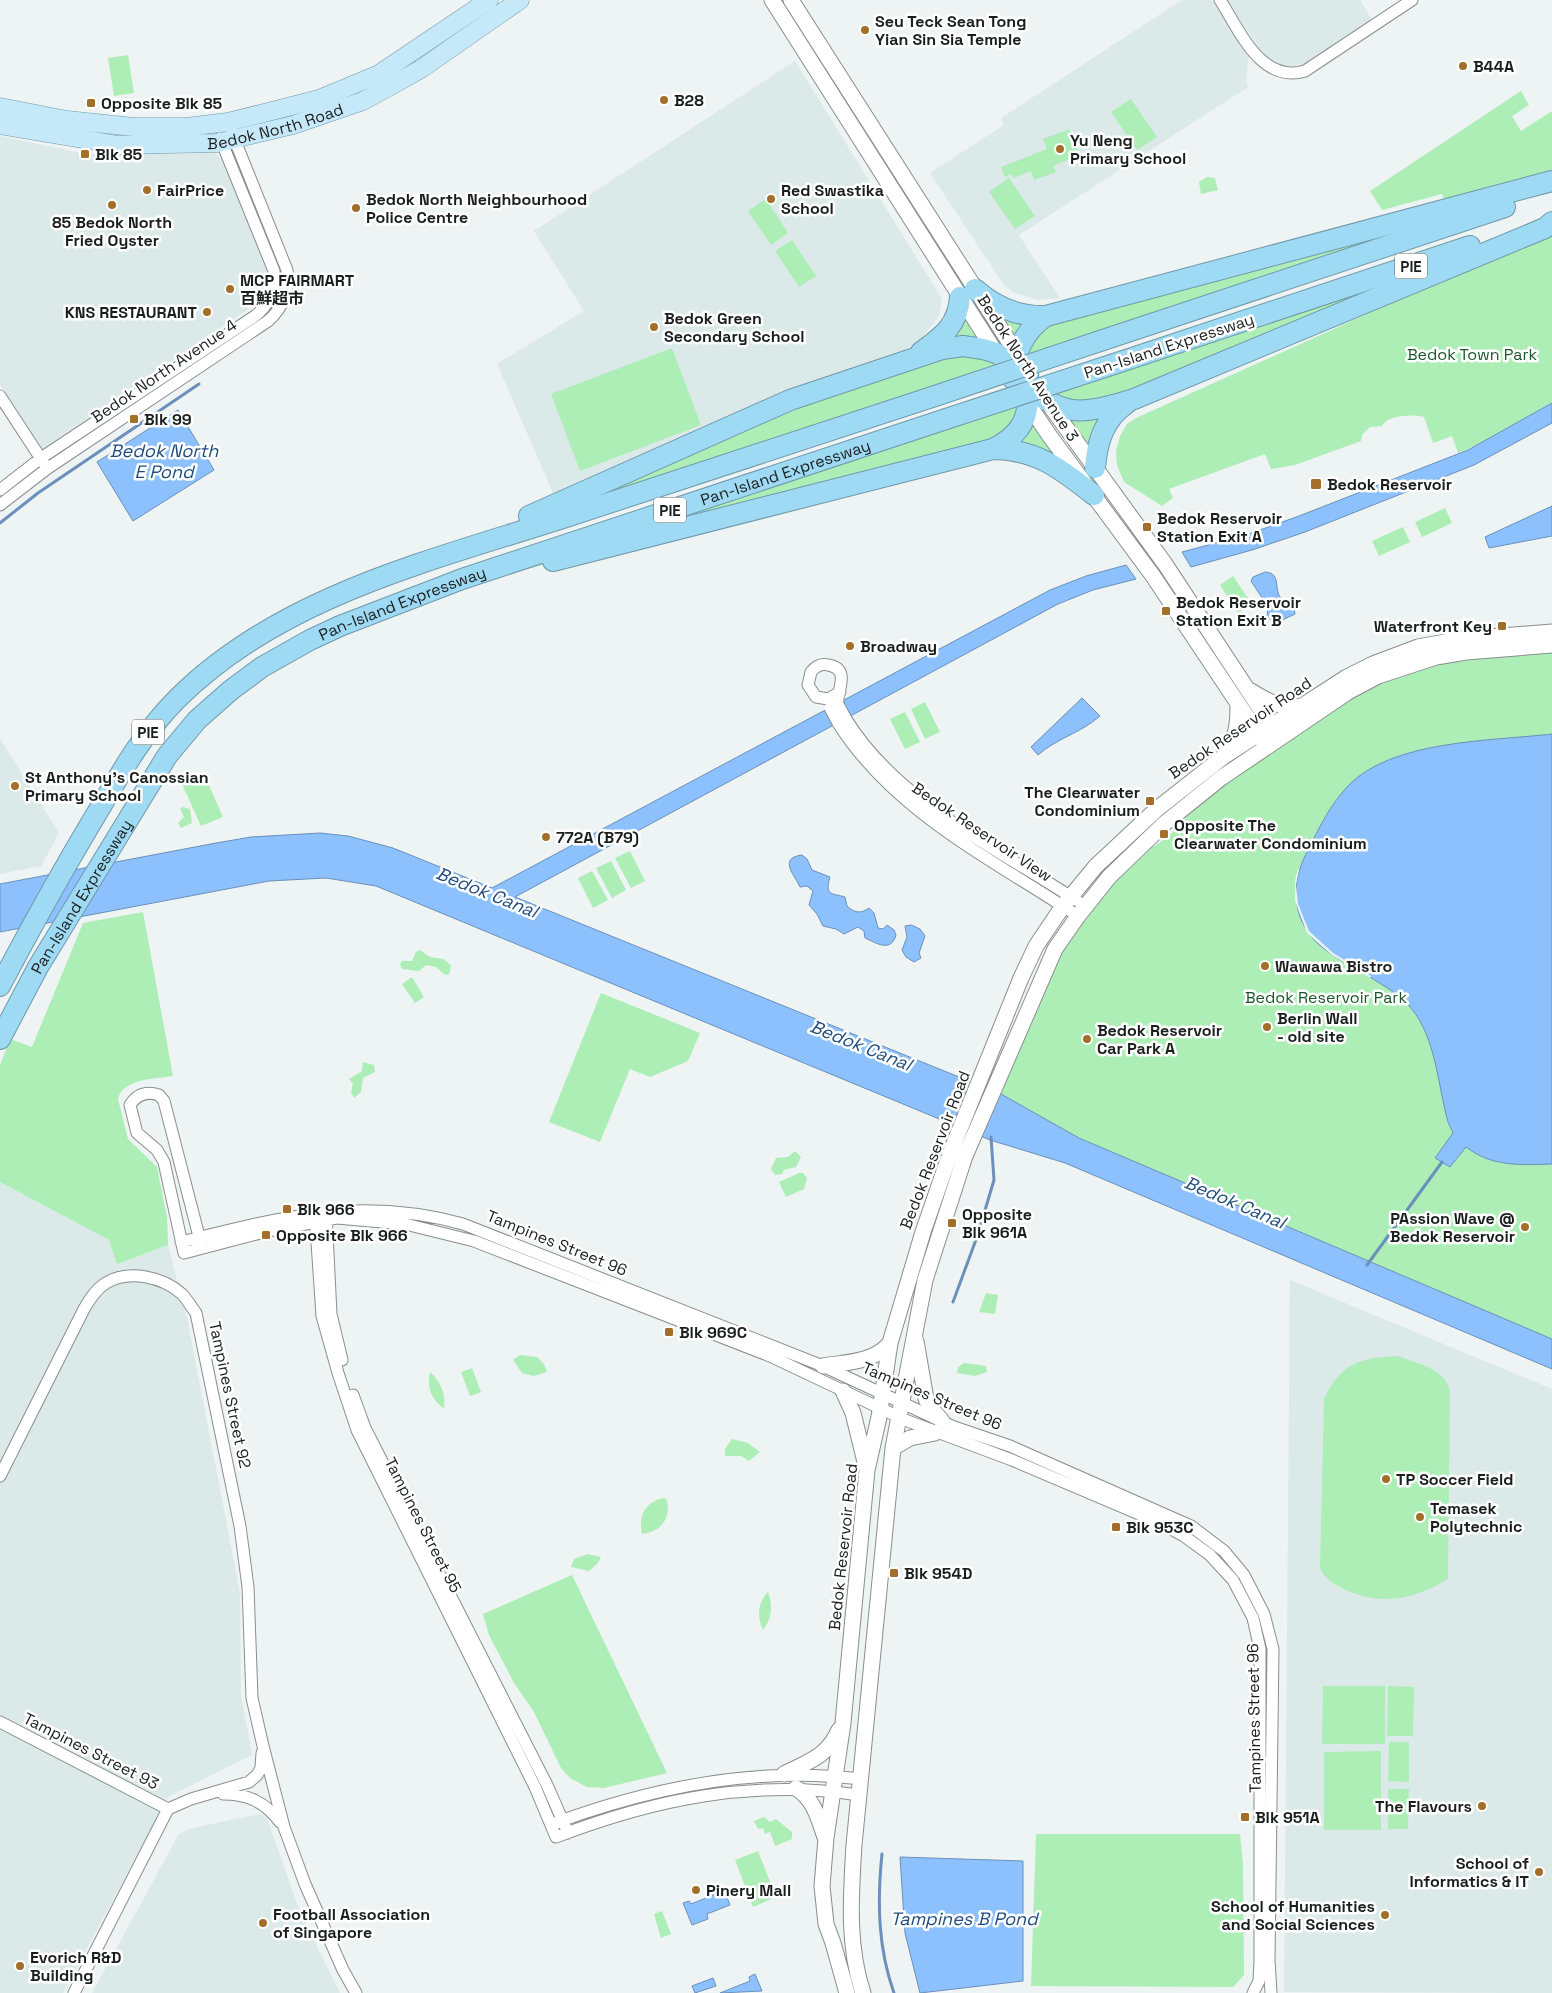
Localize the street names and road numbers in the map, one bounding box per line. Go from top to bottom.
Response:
street label: Bedok North Road [207,98,346,154]
road number: PIE [1395,254,1427,278]
street label: Bedok North Avenue 3 [973,291,1083,445]
street label: Pan-Island Expressway [1081,309,1257,383]
street label: Bedok North Avenue 4 [87,314,241,428]
street label: Pan-Island Expressway [698,434,873,510]
road number: PIE [654,498,686,522]
street label: Pan-Island Expressway [315,561,488,645]
street label: Bedok Reservoir Road [1164,672,1316,784]
road number: PIE [132,720,164,744]
street label: Bedok Reservoir View [908,777,1056,887]
street label: Pan-Island Expressway [26,815,136,977]
street label: Bedok Reservoir Road [895,1068,975,1232]
street label: Tampines Street 96 [484,1205,630,1281]
street label: Tampines Street 92 [204,1320,256,1470]
street label: Tampines Street 96 [859,1357,1005,1435]
street label: Tampines Street 95 [380,1454,466,1596]
street label: Bedok Reservoir Road [824,1462,862,1632]
street label: Tampines Street 96 [1242,1643,1266,1793]
street label: Tampines Street 93 [20,1708,162,1794]

